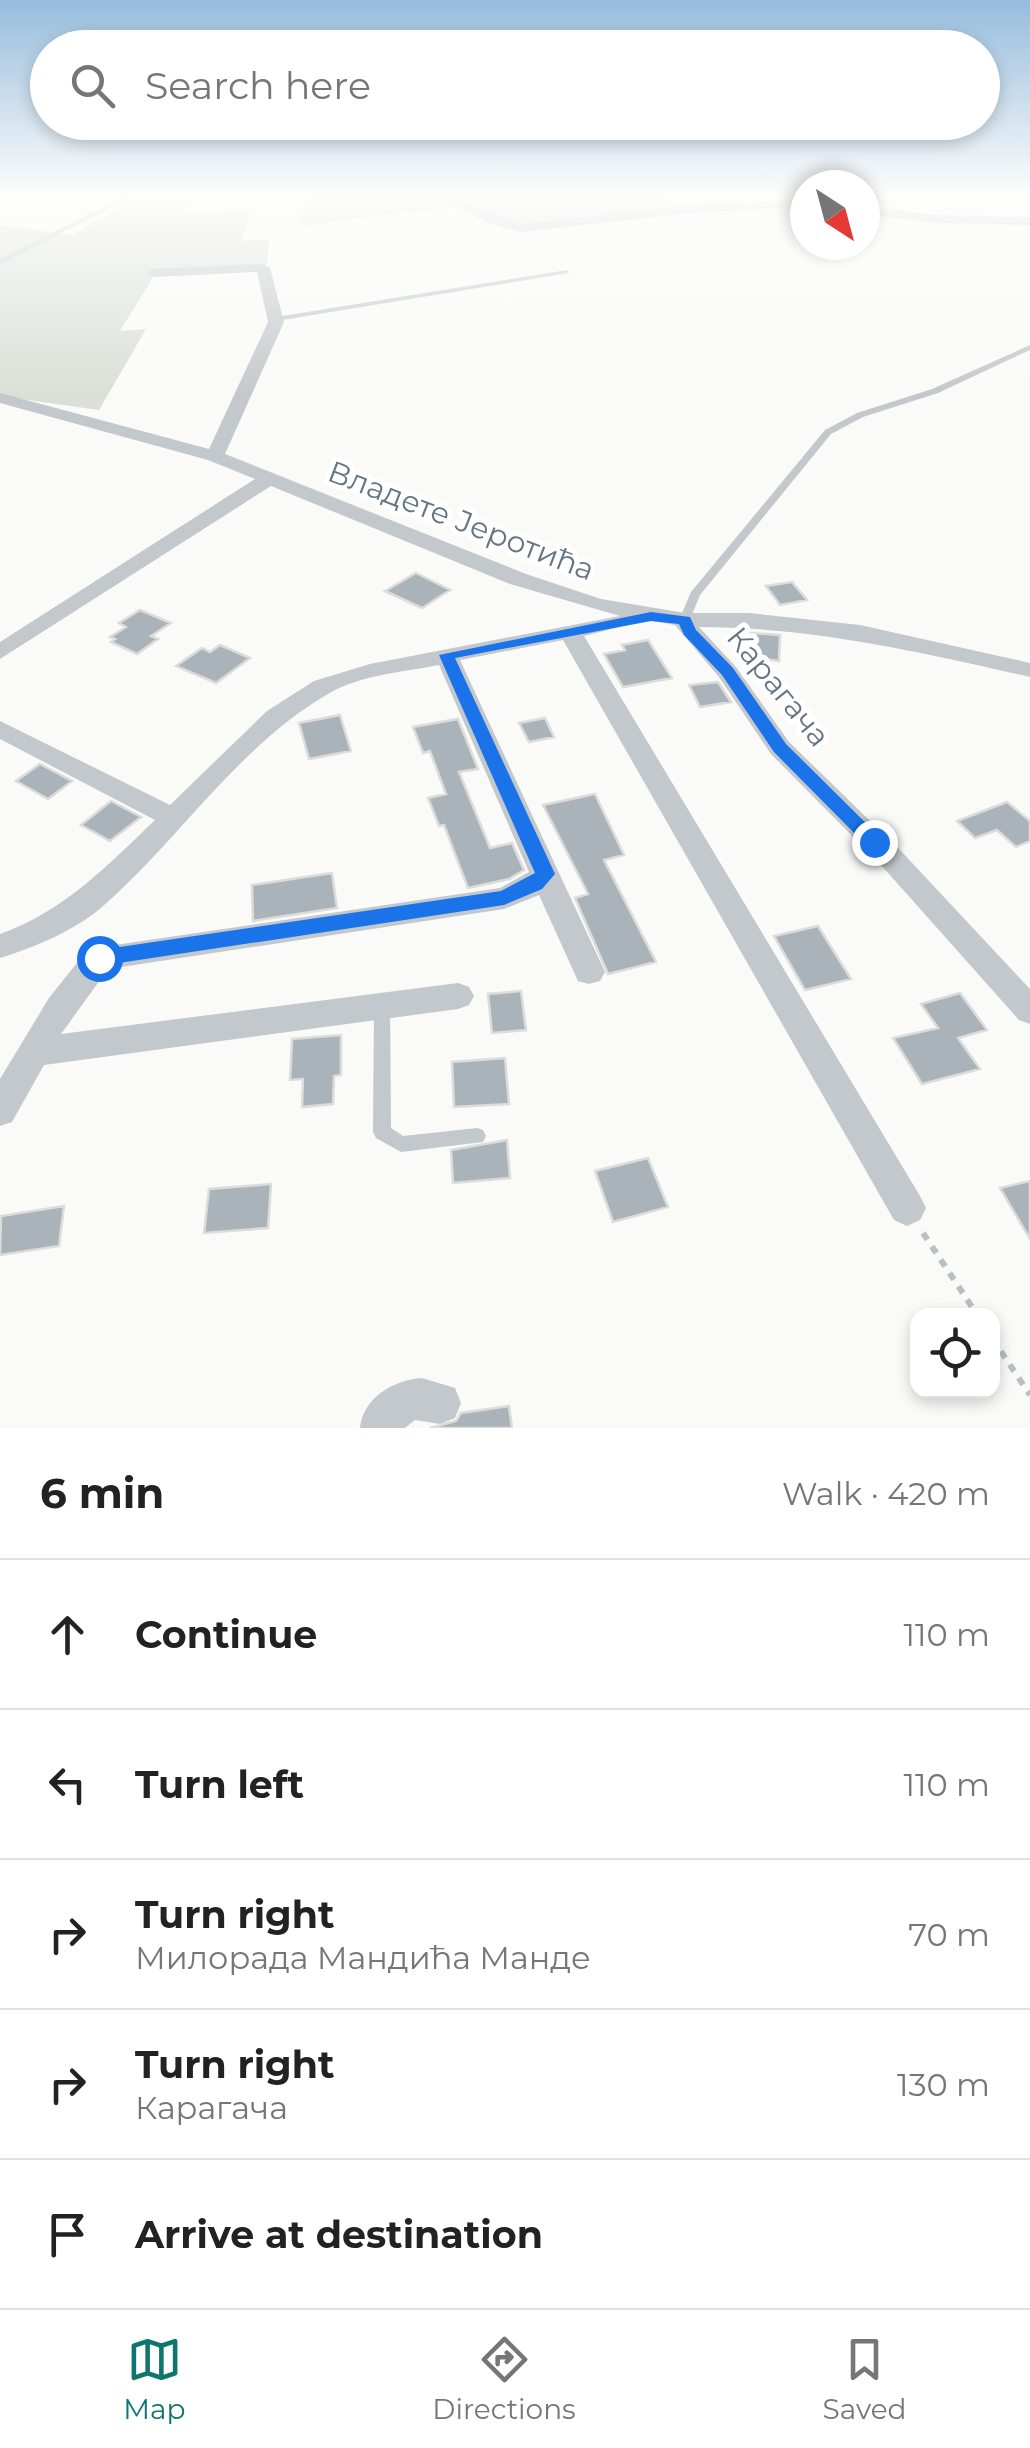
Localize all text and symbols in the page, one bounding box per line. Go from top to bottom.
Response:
search box [30,30,1000,140]
icon: search [65,58,120,113]
text: Search here [145,62,371,109]
north arrow [790,170,880,260]
street label: Владете Јеротића [323,453,599,588]
street label: Карагача [719,619,838,754]
route end [852,820,898,866]
route start [77,936,123,982]
map controls [910,1308,1000,1398]
button: locate [910,1308,1000,1398]
text: 6 min [40,1467,164,1519]
text: Walk · 420 m [782,1474,990,1513]
icon: ahead [40,1607,95,1662]
text: Continue [135,1611,317,1658]
text: 110 m [903,1615,990,1654]
icon: left [40,1757,95,1812]
text: Turn left [135,1761,304,1808]
text: 110 m [903,1765,990,1804]
text: Turn right [135,1891,334,1938]
icon: right [40,1907,95,1962]
text: 70 m [908,1915,990,1954]
text: Милорада Мандића Манде [135,1938,591,1977]
text: Turn right [135,2041,334,2088]
icon: right [40,2057,95,2112]
text: 130 m [897,2065,990,2104]
text: Карагача [135,2088,288,2127]
icon: arrive [40,2207,95,2262]
text: Arrive at destination [135,2211,543,2258]
tab: Map [123,2332,186,2426]
tab: Directions [432,2332,576,2426]
tab: Saved [822,2332,907,2426]

